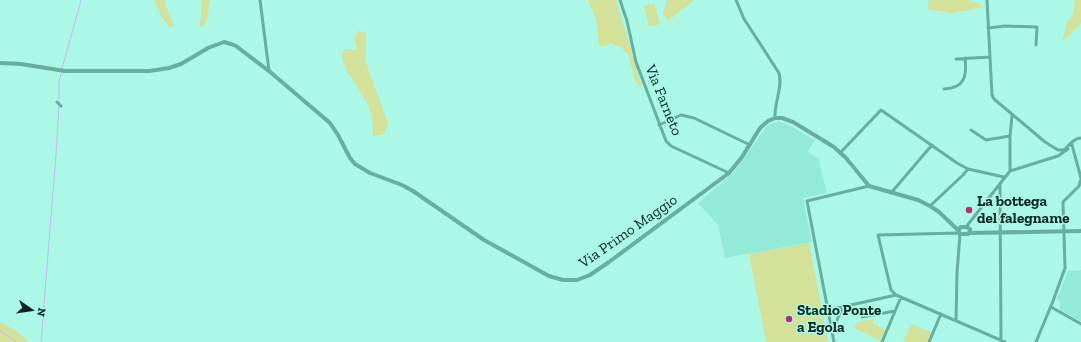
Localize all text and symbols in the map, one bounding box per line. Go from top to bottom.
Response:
street label: Via Farneto [641,61,686,138]
street label: Via Primo Maggio [574,190,681,272]
place label: La bottega del falegname [977,192,1070,227]
marker: La bottega del falegname [964,205,974,215]
north arrow [12,290,52,330]
place label: Stadio Ponte a Egola [797,301,881,336]
text: N [34,307,49,318]
marker: Stadio Ponte a Egola [784,314,794,324]

